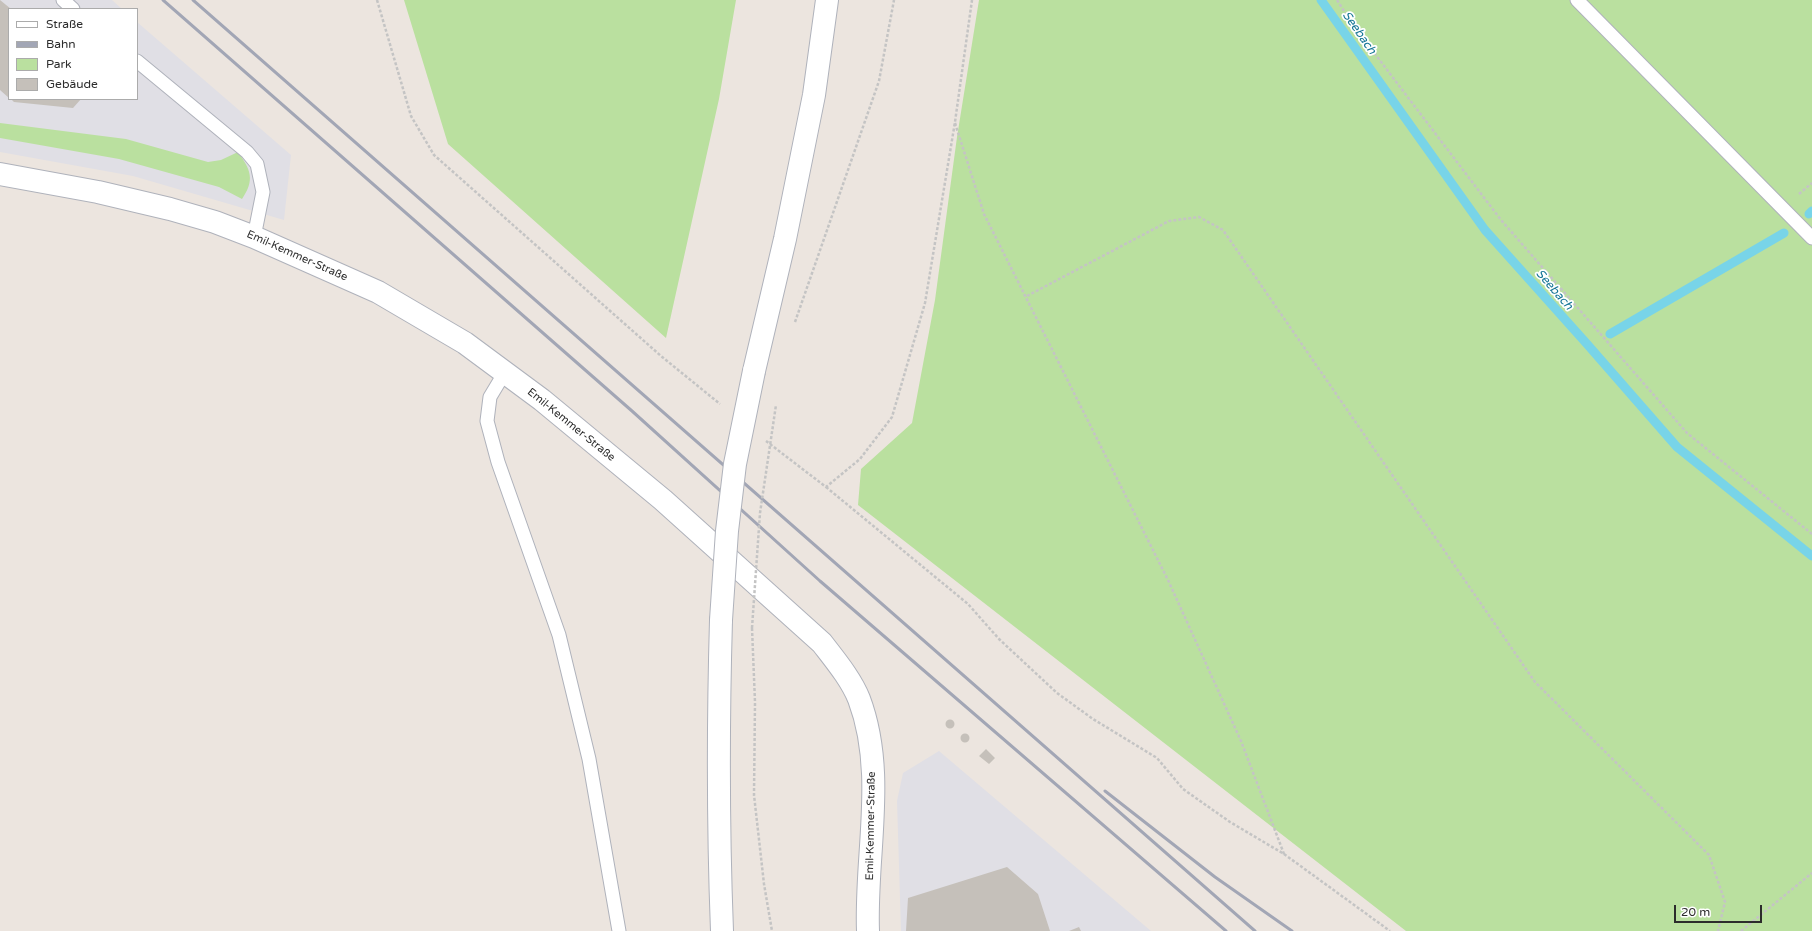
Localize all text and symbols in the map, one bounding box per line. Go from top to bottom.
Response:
legend [8,8,138,100]
water label: Seebach [1339,9,1379,57]
text: Straße [46,17,83,31]
text: Bahn [46,37,76,51]
text: Park [46,57,72,71]
text: Gebäude [46,77,98,91]
street label: Emil-Kemmer-Straße [245,228,349,284]
water label: Seebach [1532,267,1576,313]
street label: Emil-Kemmer-Straße [525,386,617,464]
street label: Emil-Kemmer-Straße [863,771,879,881]
scale bar [1676,897,1764,923]
text: 20 m [1681,905,1710,919]

